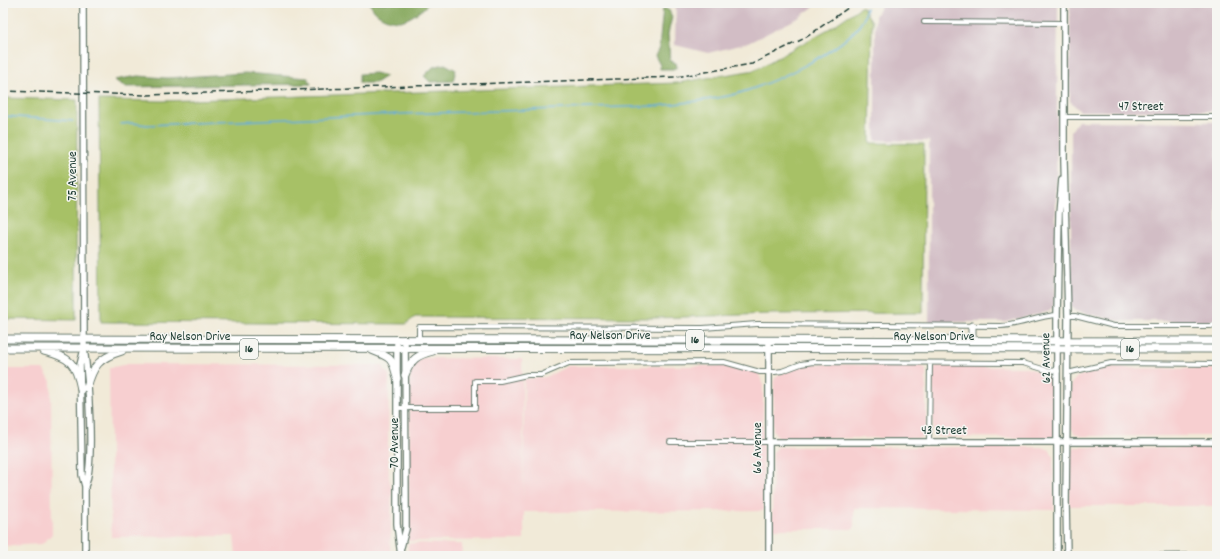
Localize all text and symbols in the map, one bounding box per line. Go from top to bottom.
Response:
street label: 47 Street [1119,98,1164,117]
street label: 75 Avenue [64,151,83,201]
street label: Ray Nelson Drive [569,327,651,346]
street label: Ray Nelson Drive [149,328,231,347]
street label: Ray Nelson Drive [893,328,975,347]
road number: 16 [686,330,704,350]
street label: 62 Avenue [1037,332,1057,383]
road number: 16 [240,339,258,359]
road number: 16 [1121,339,1139,359]
street label: 70 Avenue [386,417,405,468]
street label: 66 Avenue [749,422,768,474]
street label: 43 Street [921,422,967,441]

